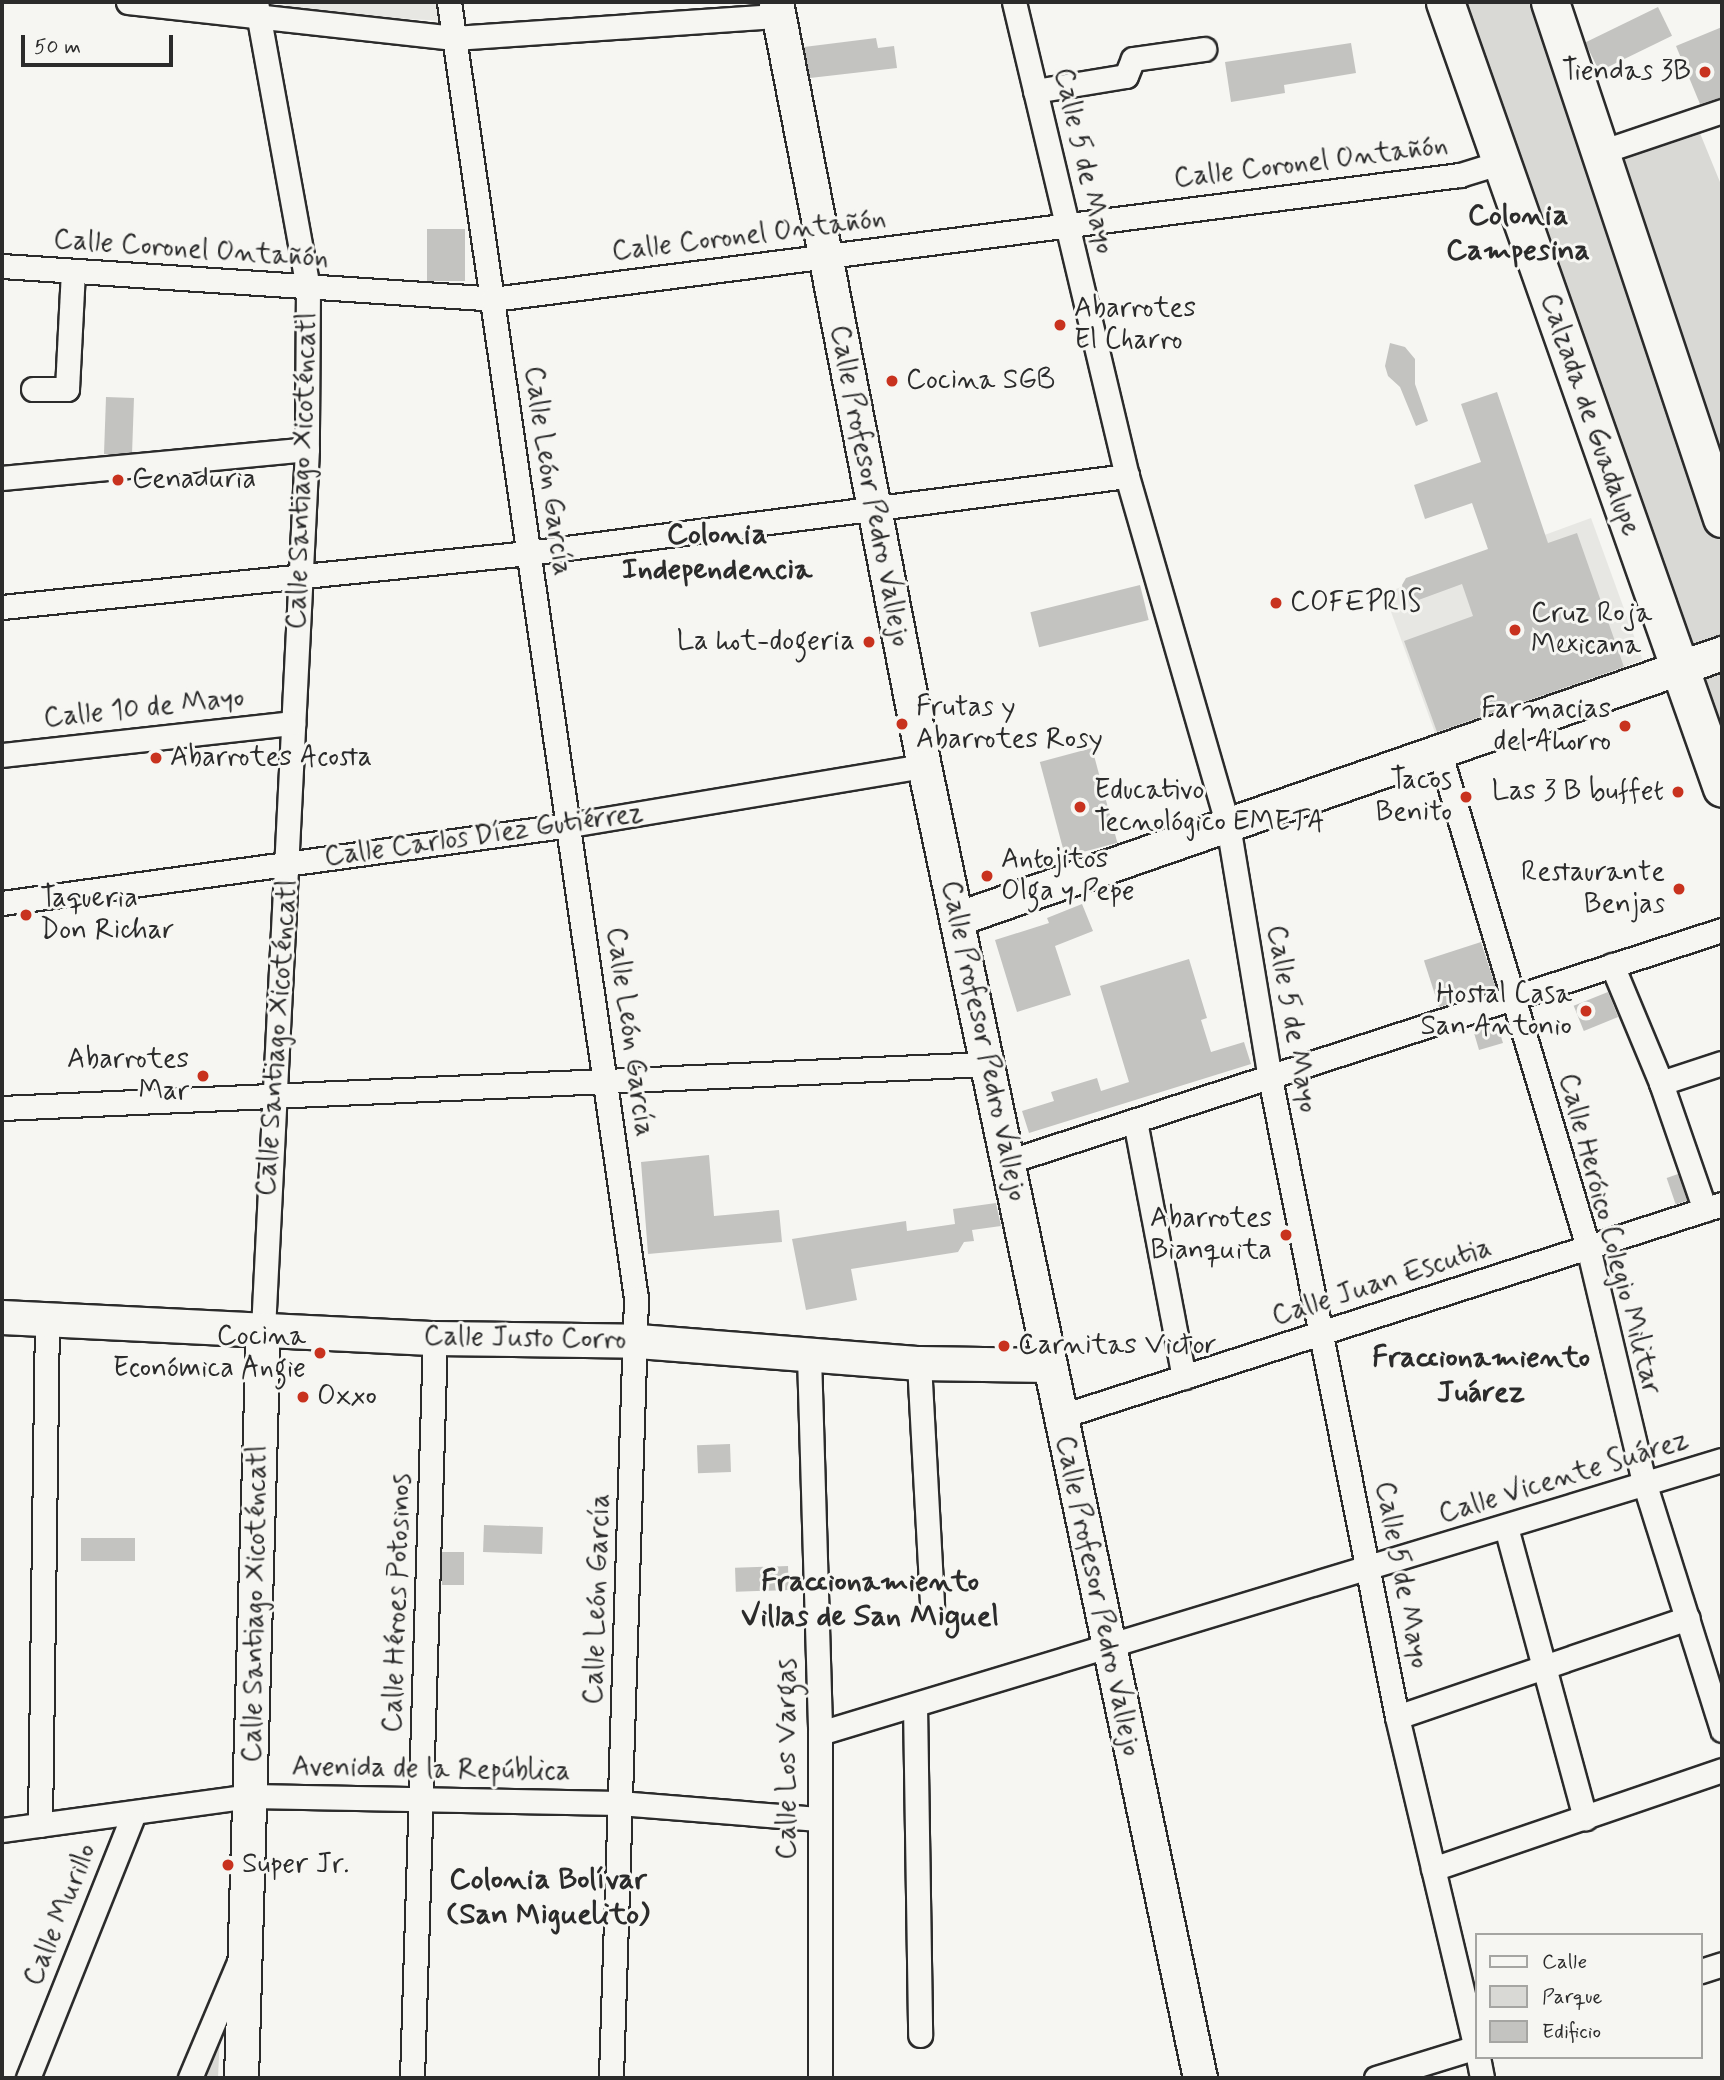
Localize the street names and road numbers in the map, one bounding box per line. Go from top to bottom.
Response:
street label: Calle 5 de Mayo [1045,64,1121,258]
street label: Calle Coronel Ontañón [1179,130,1443,196]
street label: Calle Coronel Ontañón [617,203,881,269]
street label: Calle Coronel Ontañón [59,224,323,276]
street label: Calzada de Guadalupe [1531,287,1647,543]
street label: Calle Santiago Xicoténcatl [281,315,325,627]
street label: Calle Profesor Pedro Vallejo [821,323,917,649]
street label: Calle León García [516,365,578,577]
street label: Calle 10 de Mayo [41,682,247,736]
street label: Calle Carlos Díez Gutiérrez [321,797,647,875]
street label: Calle Profesor Pedro Vallejo [933,878,1033,1204]
street label: Calle Santiago Xicoténcatl [250,882,306,1194]
street label: Calle 5 de Mayo [1258,922,1324,1116]
street label: Calle León García [598,926,660,1138]
street label: Calle Heróico Colegio Militar [1549,1065,1669,1403]
street label: Calle Juan Escutia [1273,1233,1491,1333]
street label: Calle Justo Corro [424,1320,626,1358]
street label: Calle Vicente Suárez [1436,1424,1692,1532]
street label: Calle Profesor Pedro Vallejo [1047,1433,1147,1759]
street label: Calle Santiago Xicoténcatl [236,1449,276,1759]
street label: Calle Héroes Potosinos [377,1475,419,1731]
street label: Calle 5 de Mayo [1366,1478,1436,1672]
street label: Calle León García [578,1494,618,1704]
street label: Calle Los Vargas [771,1659,805,1859]
street label: Avenida de la República [293,1751,569,1789]
street label: Calle Murillo [18,1840,104,1990]

